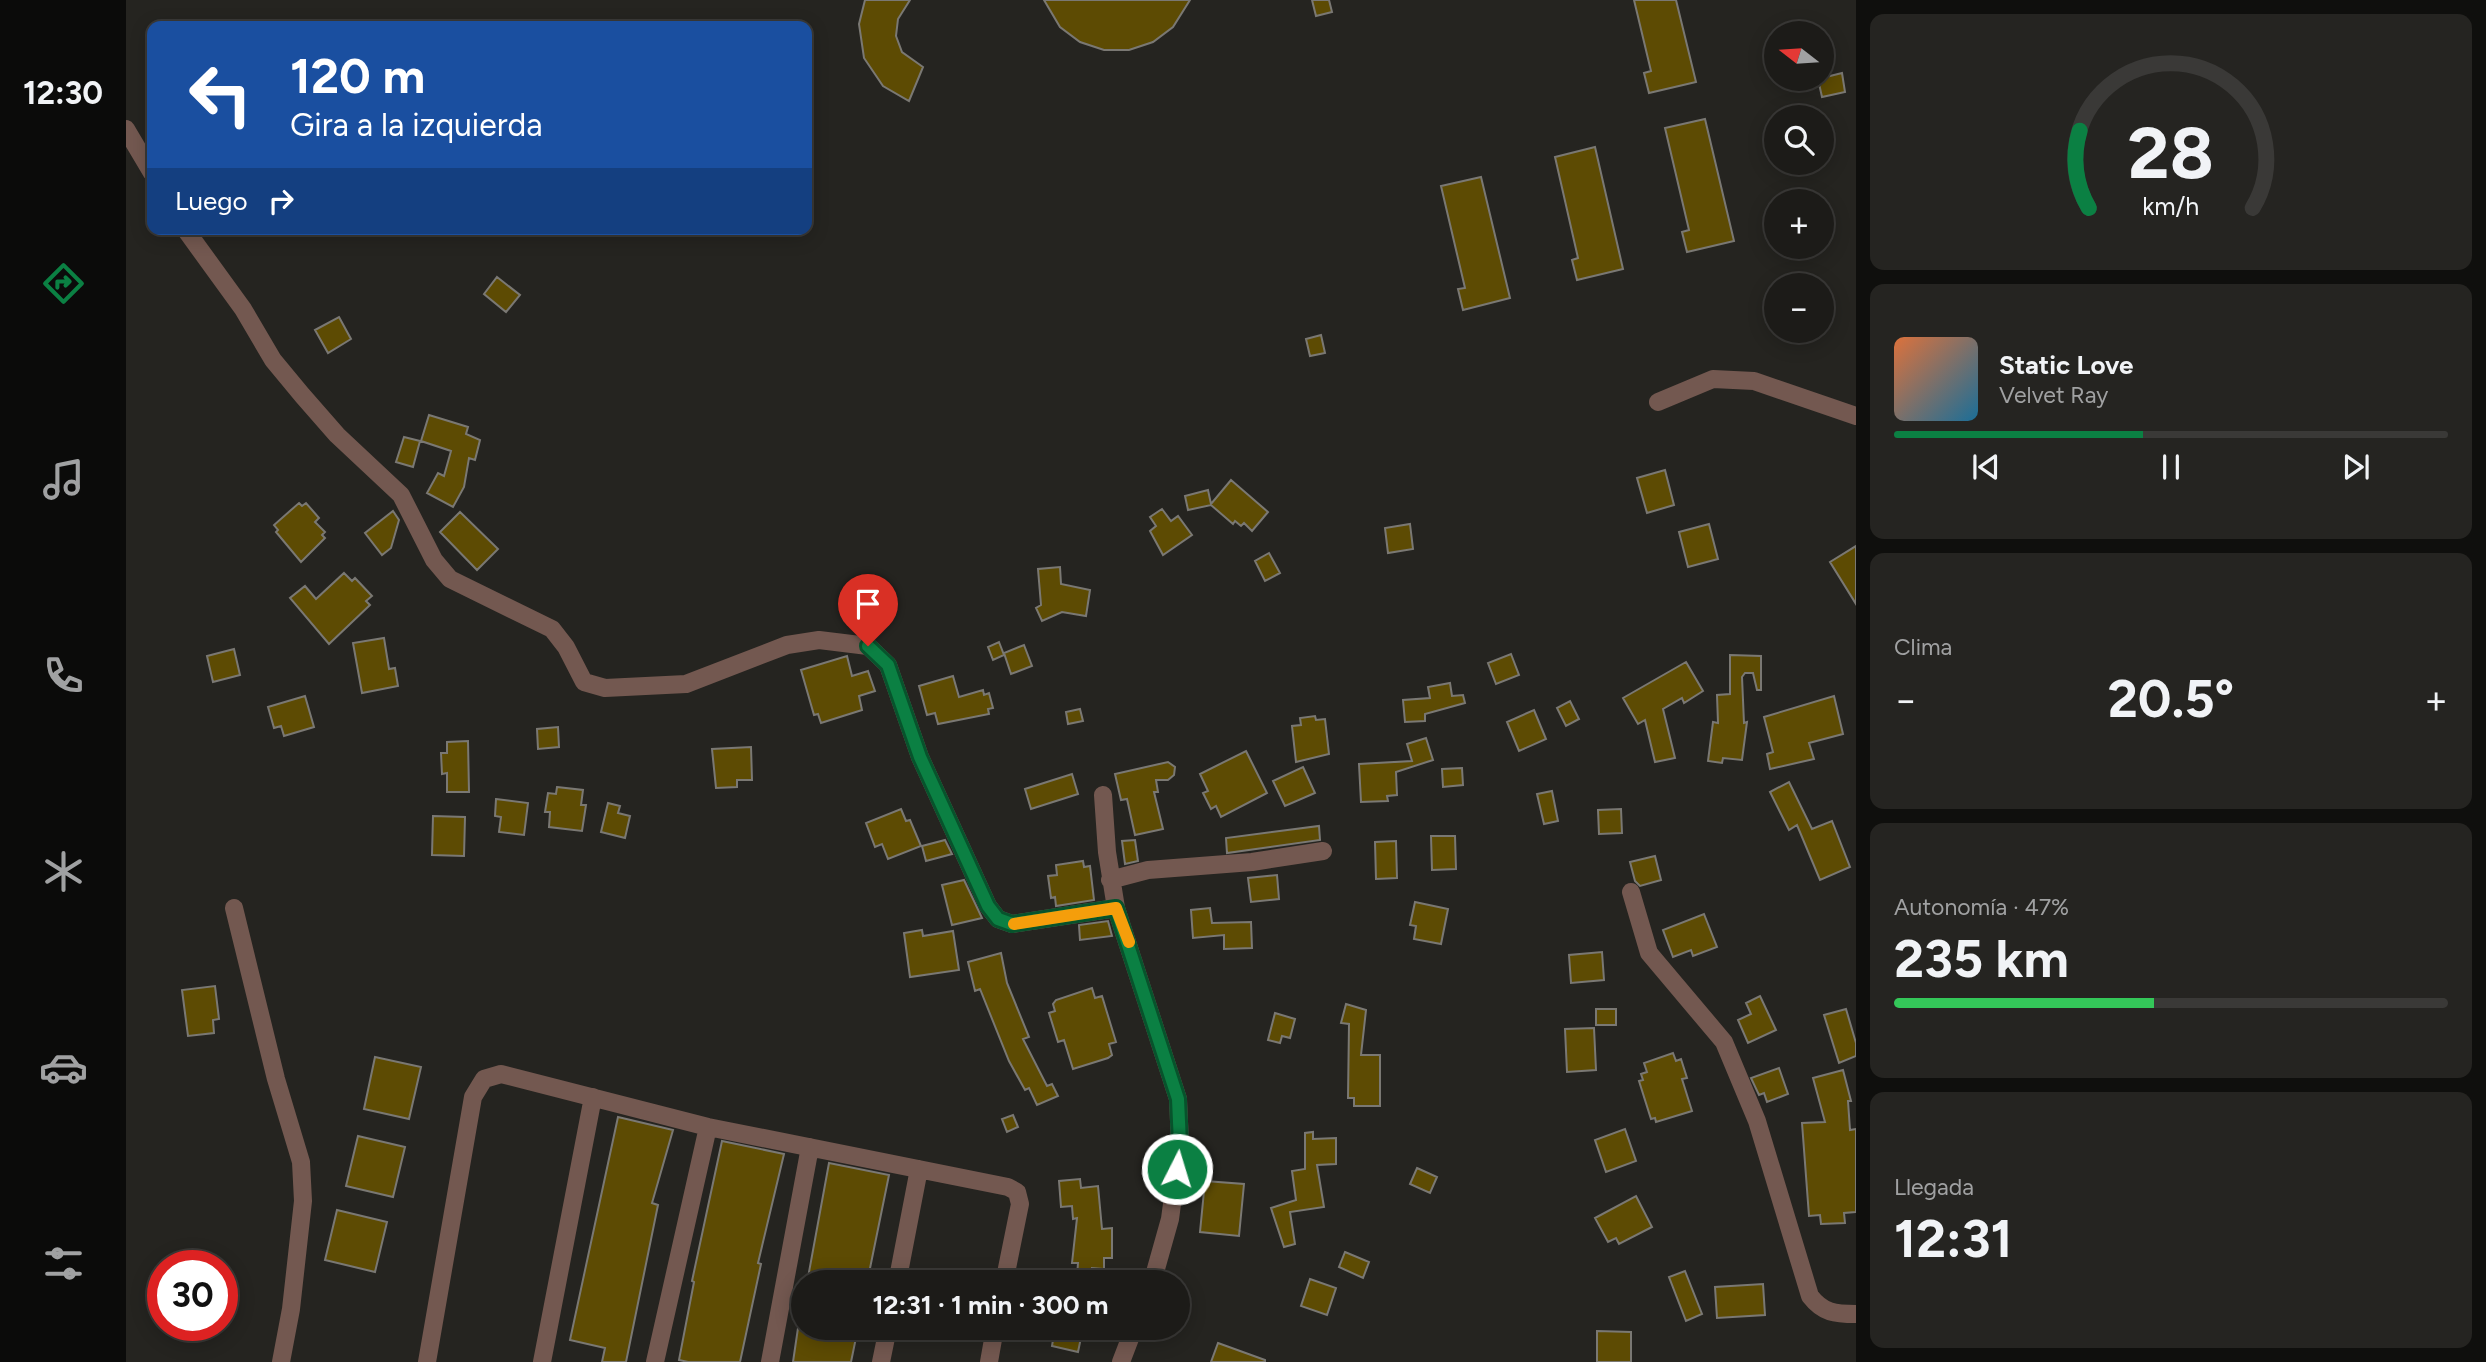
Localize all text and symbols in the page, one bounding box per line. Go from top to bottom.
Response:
north arrow [1764,21,1834,91]
map controls [1764,21,1834,343]
text: 120 m [290,46,425,105]
icon: left [175,49,266,140]
text: 12:30 [23,74,103,112]
button: search [1764,105,1834,175]
text: Gira a la izquierda [290,106,543,144]
text: 28 [2128,109,2214,196]
icon: right [262,182,300,220]
text: Luego [175,185,248,217]
button: + [1764,189,1834,259]
text: km/h [2142,191,2200,221]
icon: directions [39,259,88,308]
button: − [1764,273,1834,343]
text: Static Love [1999,349,2133,381]
text: Velvet Ray [1999,381,2108,409]
icon: previous [1967,448,2005,486]
icon: pause [2152,448,2190,486]
icon: next [2337,448,2375,486]
icon: music [39,455,88,504]
pin [838,574,898,646]
icon: arrive [849,585,887,623]
text: Clima [1894,633,1952,661]
icon: phone [39,651,88,700]
text: 20.5° [2108,668,2234,730]
text: − [1894,677,1918,723]
text: + [2424,677,2448,723]
icon: climate [39,847,88,896]
text: Autonomía · 47% [1894,893,2069,921]
text: 235 km [1894,928,2069,990]
icon: car [39,1043,88,1092]
position arrow [1140,1132,1214,1206]
text: Llegada [1894,1173,1974,1201]
text: 12:31 [1894,1208,2013,1270]
icon: filters [39,1239,88,1288]
speed limit sign: 30 [147,1250,238,1341]
text: 12:31 · 1 min · 300 m [873,1289,1108,1321]

